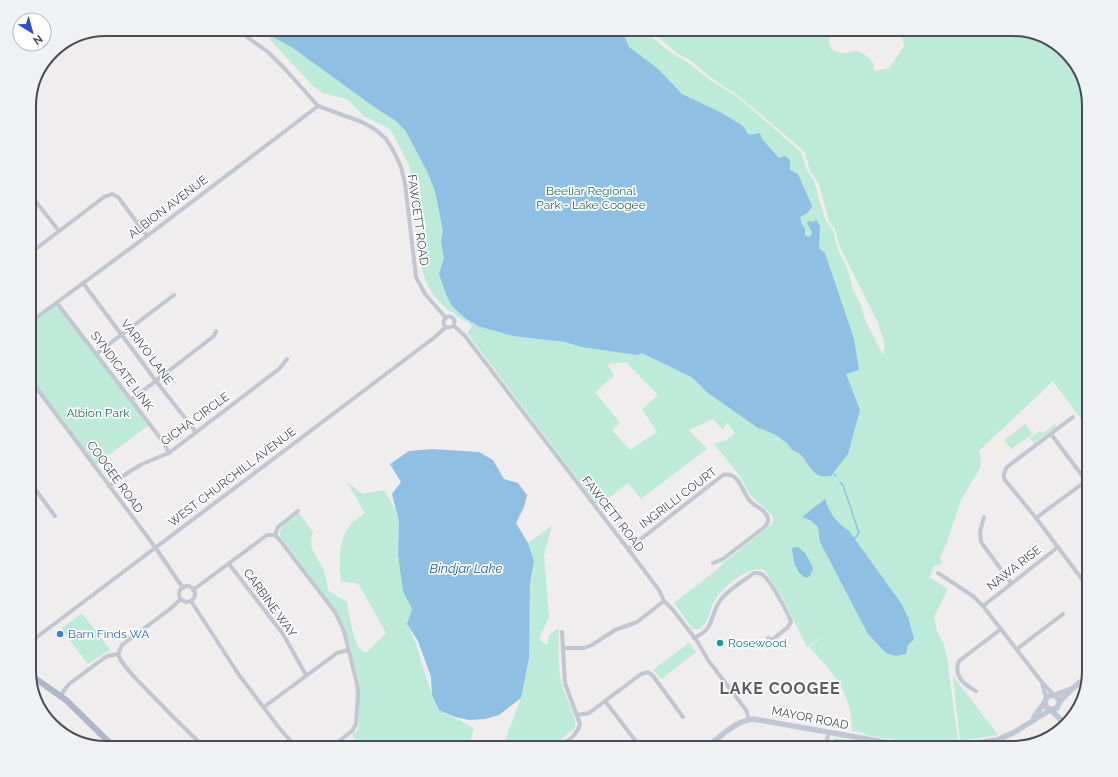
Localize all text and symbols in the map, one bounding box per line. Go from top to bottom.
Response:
north arrow [12,12,52,52]
text: N [30,32,45,47]
street label: ALBION AVENUE [126,173,210,241]
street label: FAWCETT ROAD [405,173,431,267]
park label: Beeliar Regional Park - Lake Coogee [536,184,646,212]
street label: VARIVO LANE [118,317,176,387]
street label: SYNDICATE LINK [88,329,157,414]
street label: GICHA CIRCLE [158,390,232,448]
park label: Albion Park [66,406,130,420]
street label: WEST CHURCHILL AVENUE [165,424,299,530]
street label: COOGEE ROAD [84,438,146,516]
street label: INGRILLI COURT [637,464,720,532]
street label: FAWCETT ROAD [579,473,647,555]
street label: NAWA RISE [984,543,1044,593]
water label: Bindjar Lake [430,561,502,576]
street label: CARBINE WAY [241,566,300,640]
place label: Barn Finds WA [68,627,149,641]
marker: Barn Finds WA [55,629,65,639]
place label: Rosewood [728,636,787,650]
marker: Rosewood [715,638,725,648]
district label: LAKE COOGEE [719,679,841,698]
street label: MAYOR ROAD [770,704,850,732]

